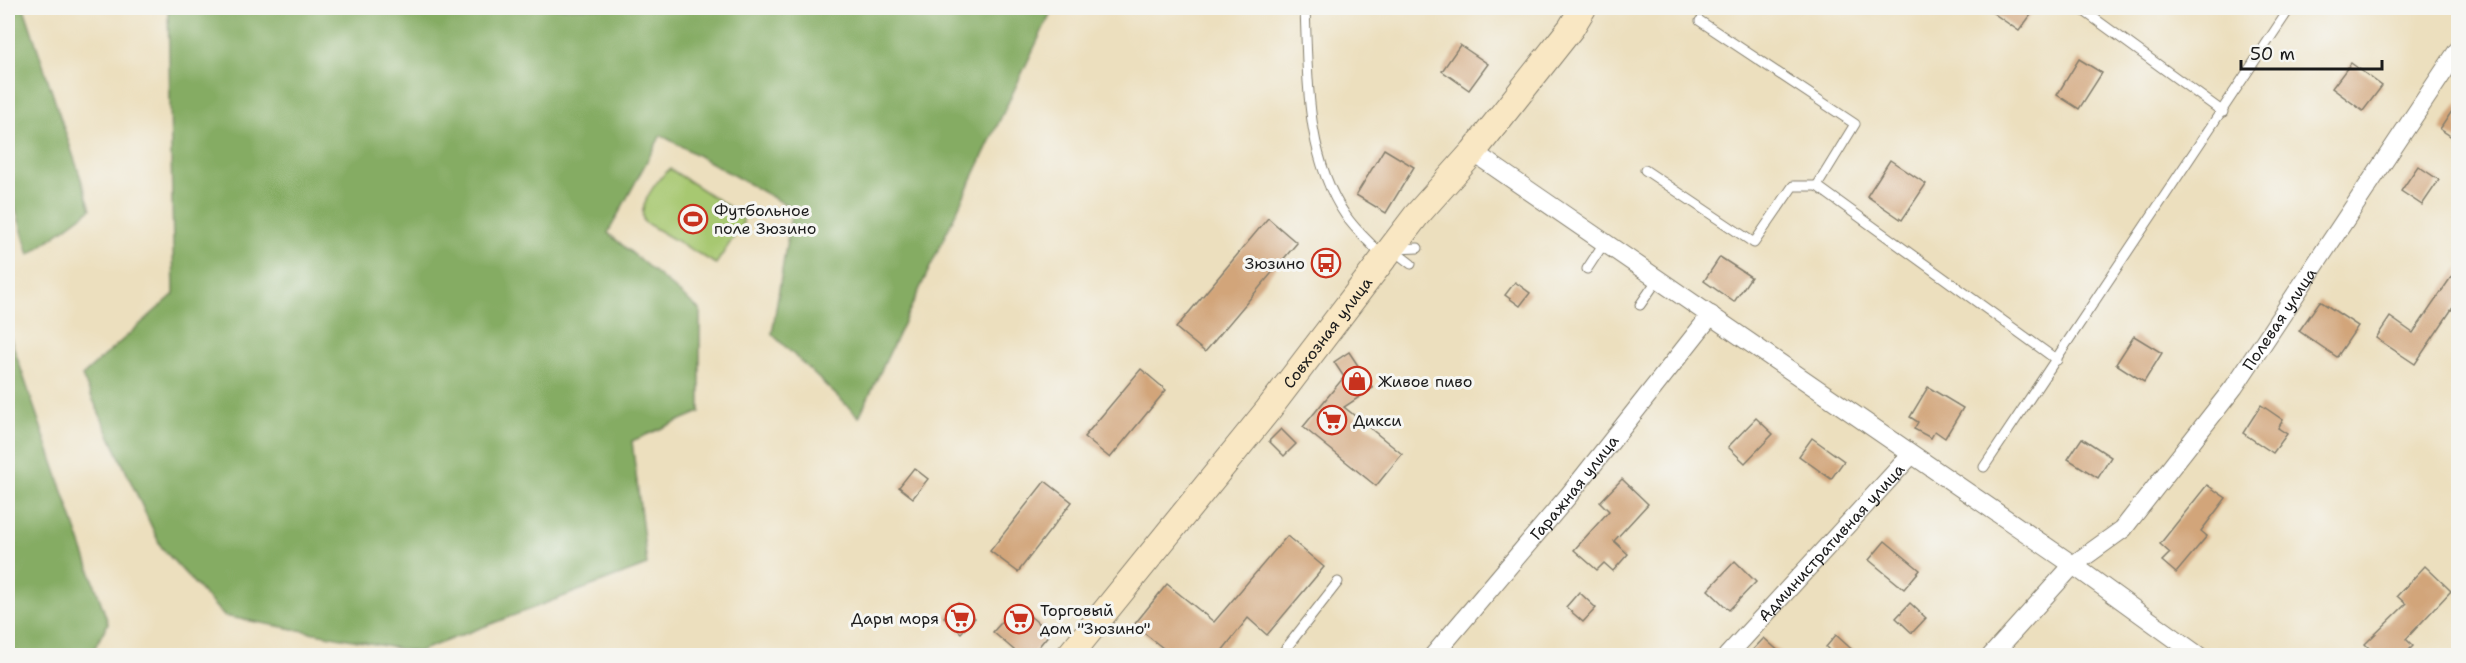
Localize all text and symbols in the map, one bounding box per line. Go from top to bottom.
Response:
scale bar [2241,33,2382,71]
text: 50 m [2250,42,2295,66]
place label: Футбольное поле Зюзино [714,200,816,239]
sports icon: Футбольное поле Зюзино [677,203,709,235]
bus stop icon: Зюзино [1310,247,1342,279]
place label: Зюзино [1245,253,1305,274]
street label: Полевая улица [2238,264,2321,374]
street label: Совхозная улица [1278,272,1377,393]
shop icon: Живое пиво [1341,365,1373,397]
place label: Живое пиво [1378,371,1473,392]
supermarket icon: Дикси [1316,404,1348,436]
place label: Дикси [1353,410,1402,431]
street label: Гаражная улица [1525,430,1623,544]
street label: Административная улица [1753,459,1909,626]
place label: Торговый дом "Зюзино" [1040,600,1151,639]
supermarket icon: Дары моря [944,602,976,634]
supermarket icon: Торговый дом "Зюзино" [1003,603,1035,635]
place label: Дары моря [851,608,939,629]

